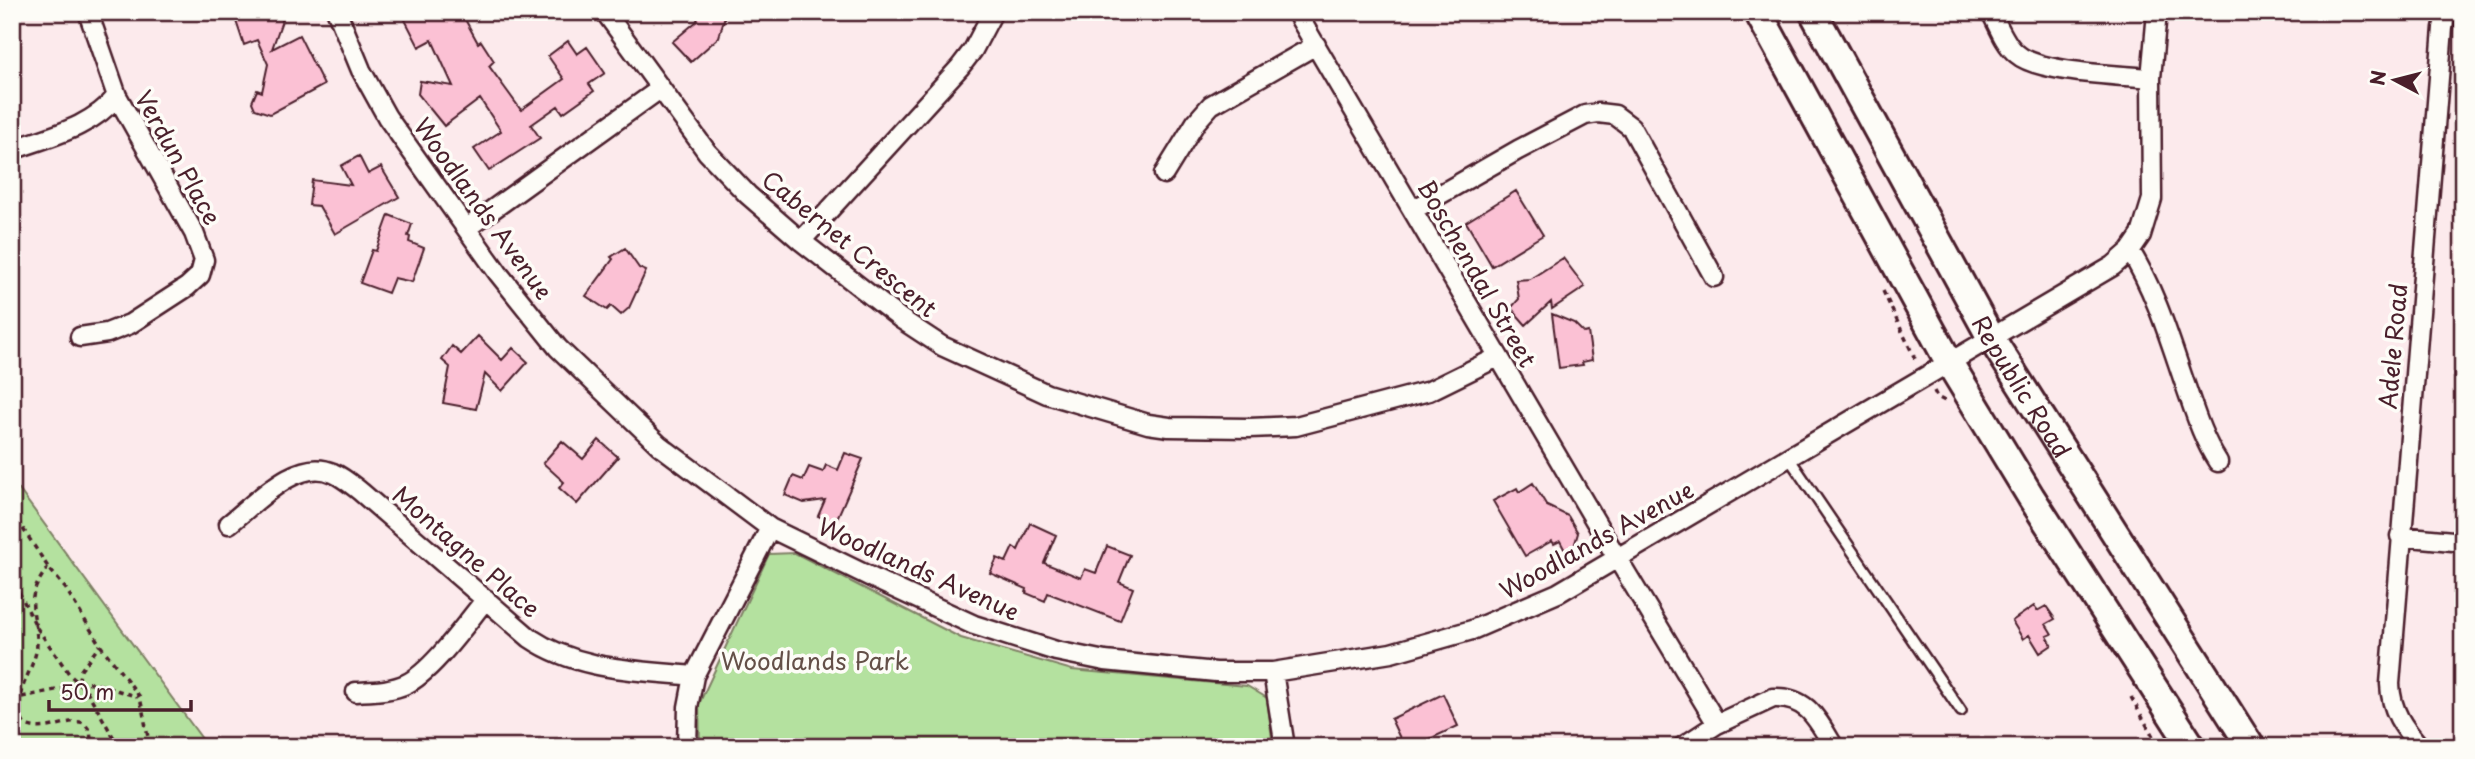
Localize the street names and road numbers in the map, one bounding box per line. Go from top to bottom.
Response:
street label: Verdun Place [127,83,231,231]
street label: Woodlands Avenue [406,110,562,306]
street label: Cabernet Crescent [755,161,946,325]
street label: Boschendal Street [1410,173,1546,374]
street label: Adele Road [2369,282,2415,410]
street label: Republic Road [1964,309,2081,465]
street label: Woodlands Avenue [1492,471,1700,607]
street label: Montagne Place [385,477,549,625]
street label: Woodlands Avenue [813,507,1025,629]

